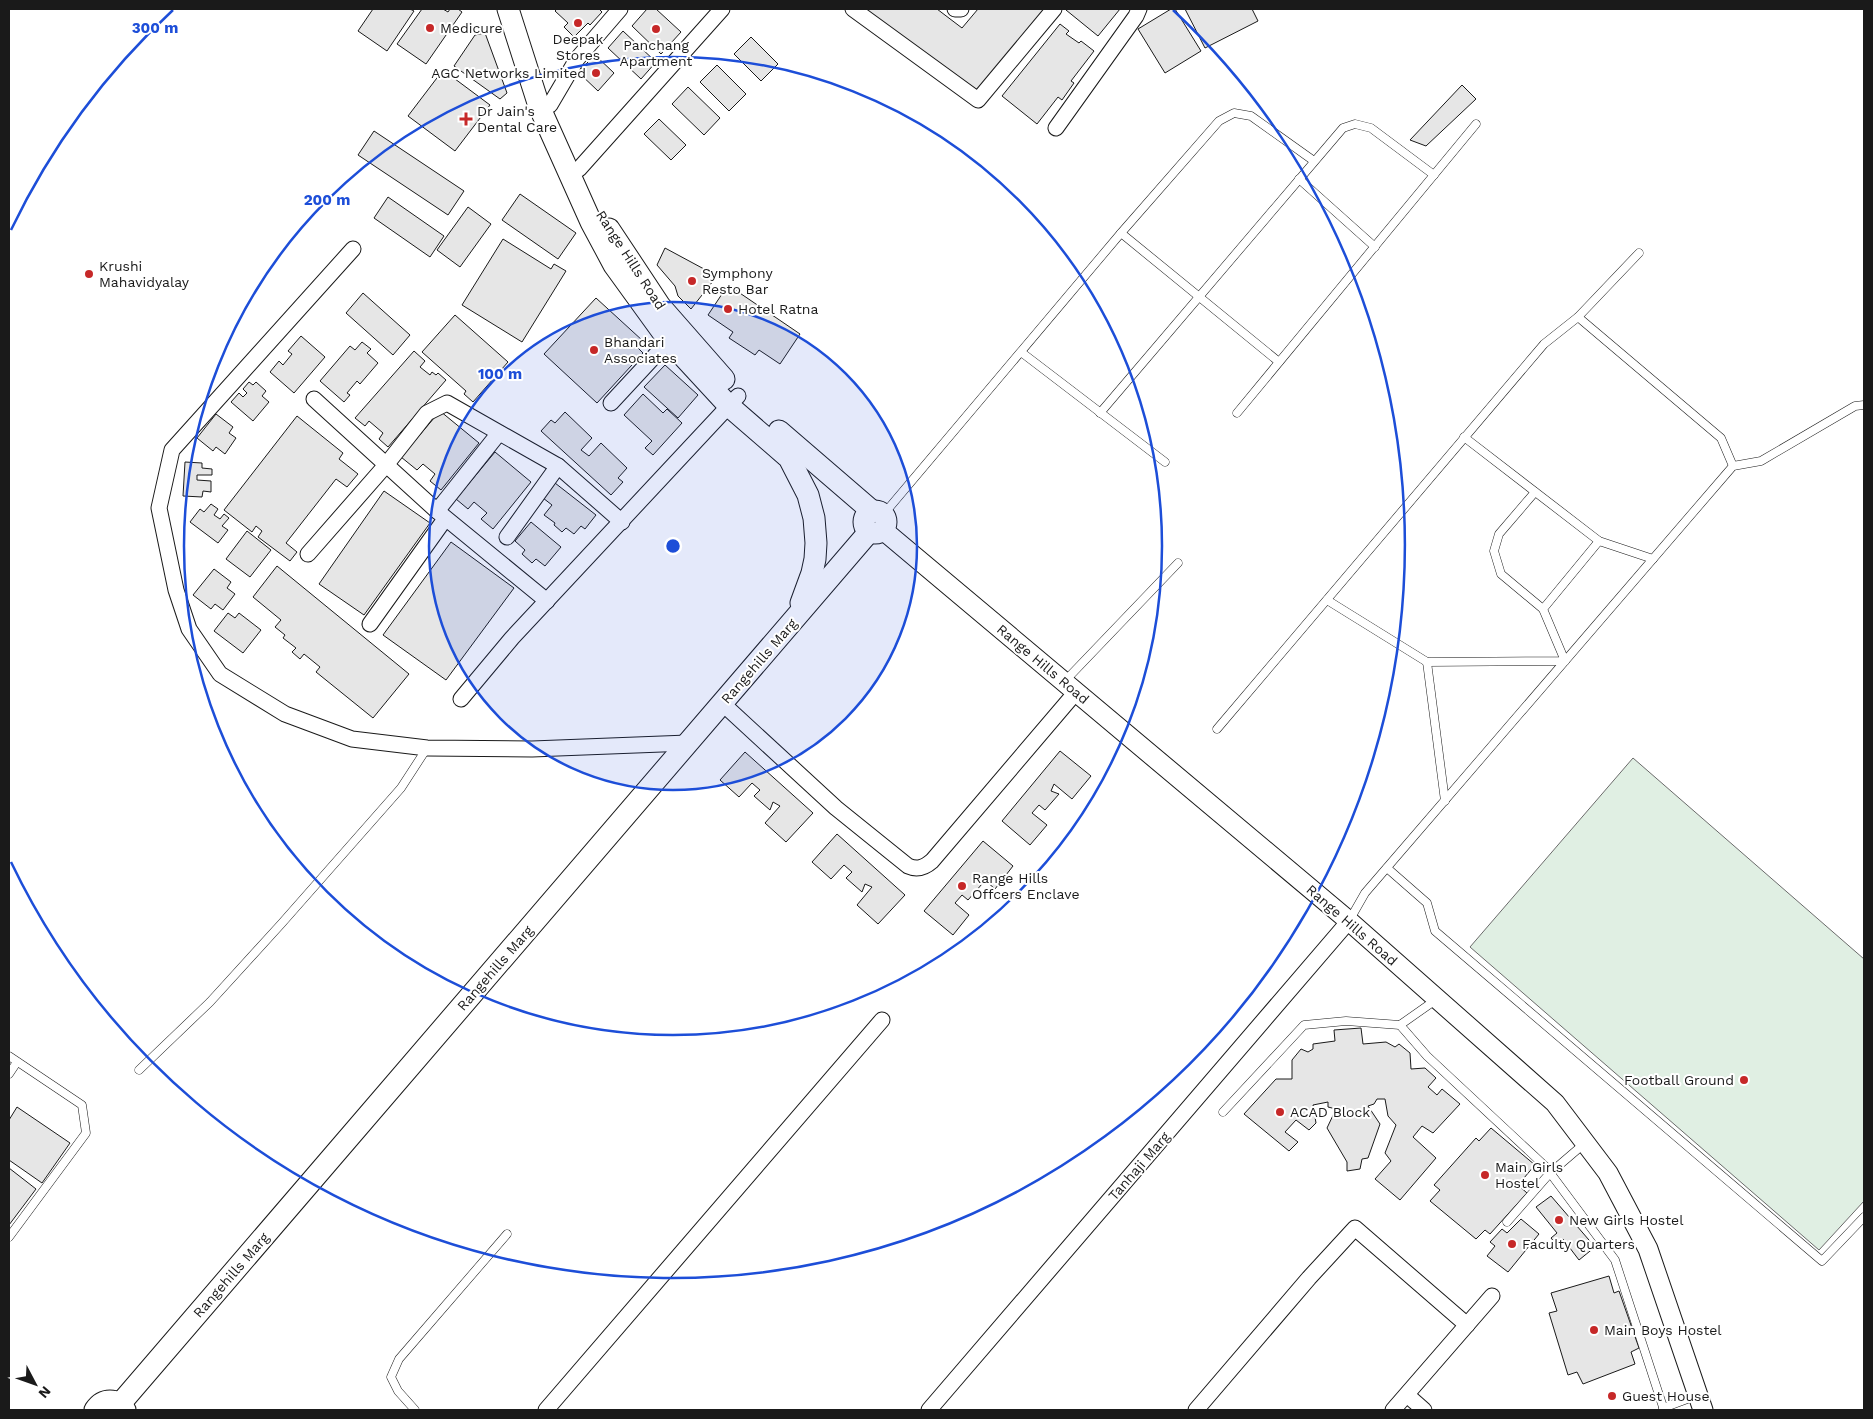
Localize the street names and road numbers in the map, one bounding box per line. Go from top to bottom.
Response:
street label: Range Hills Road [593,207,669,313]
street label: Rangehills Marg [718,615,801,707]
street label: Range Hills Road [994,621,1092,707]
street label: Range Hills Road [1303,881,1401,969]
street label: Rangehills Marg [454,922,537,1014]
street label: Tanhaji Marg [1105,1128,1173,1203]
street label: Rangehills Marg [190,1229,273,1321]

